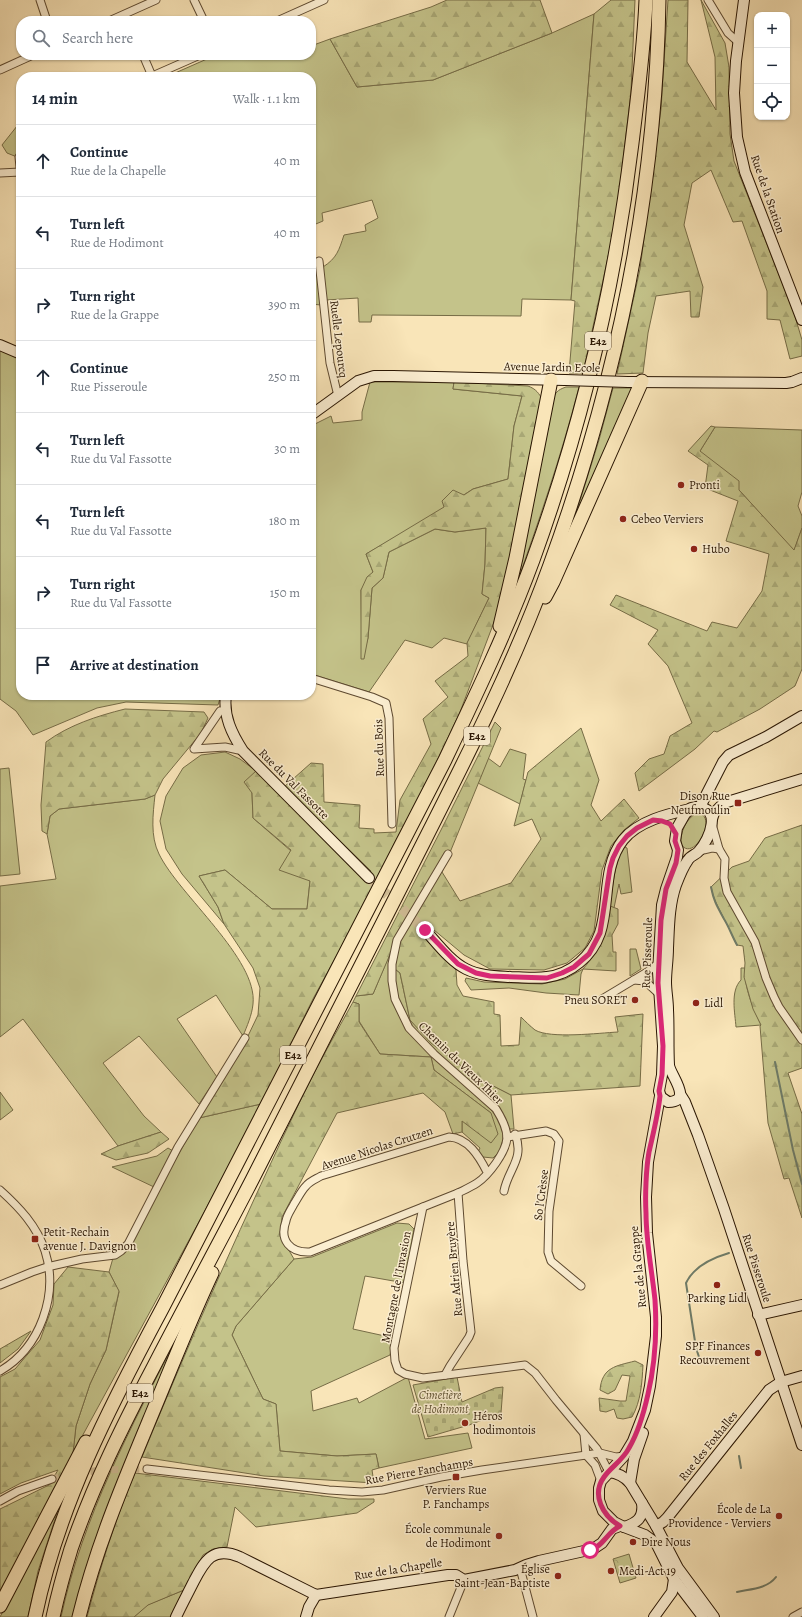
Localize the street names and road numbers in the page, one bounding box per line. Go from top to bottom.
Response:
street label: Rue de la Station [747,153,789,236]
street label: Ruelle Lepourcq [326,299,352,379]
road number: E42 [585,332,611,350]
street label: Avenue Jardin Ecole [503,358,600,376]
street label: Rue du Bois [370,719,388,777]
road number: E42 [464,727,490,745]
street label: Rue du Val Fassotte [255,745,333,823]
street label: Rue Pisseroule [638,917,656,989]
street label: Chemin du Vieux Thier [415,1018,507,1108]
road number: E42 [280,1046,306,1064]
street label: Avenue Nicolas Crutzen [318,1122,435,1174]
street label: So l'Crèsse [530,1168,552,1222]
street label: Rue Adrien Bruyère [442,1221,466,1317]
street label: Rue de la Grappe [626,1225,650,1309]
street label: Montagne de l'Invasion [377,1229,415,1344]
street label: Rue Pisseroule [738,1232,776,1304]
road number: E42 [127,1384,153,1402]
street label: Rue des Foxhalles [675,1408,741,1484]
street label: Rue Pierre Fanchamps [364,1454,474,1488]
street label: Rue de la Chapelle [353,1554,443,1584]

